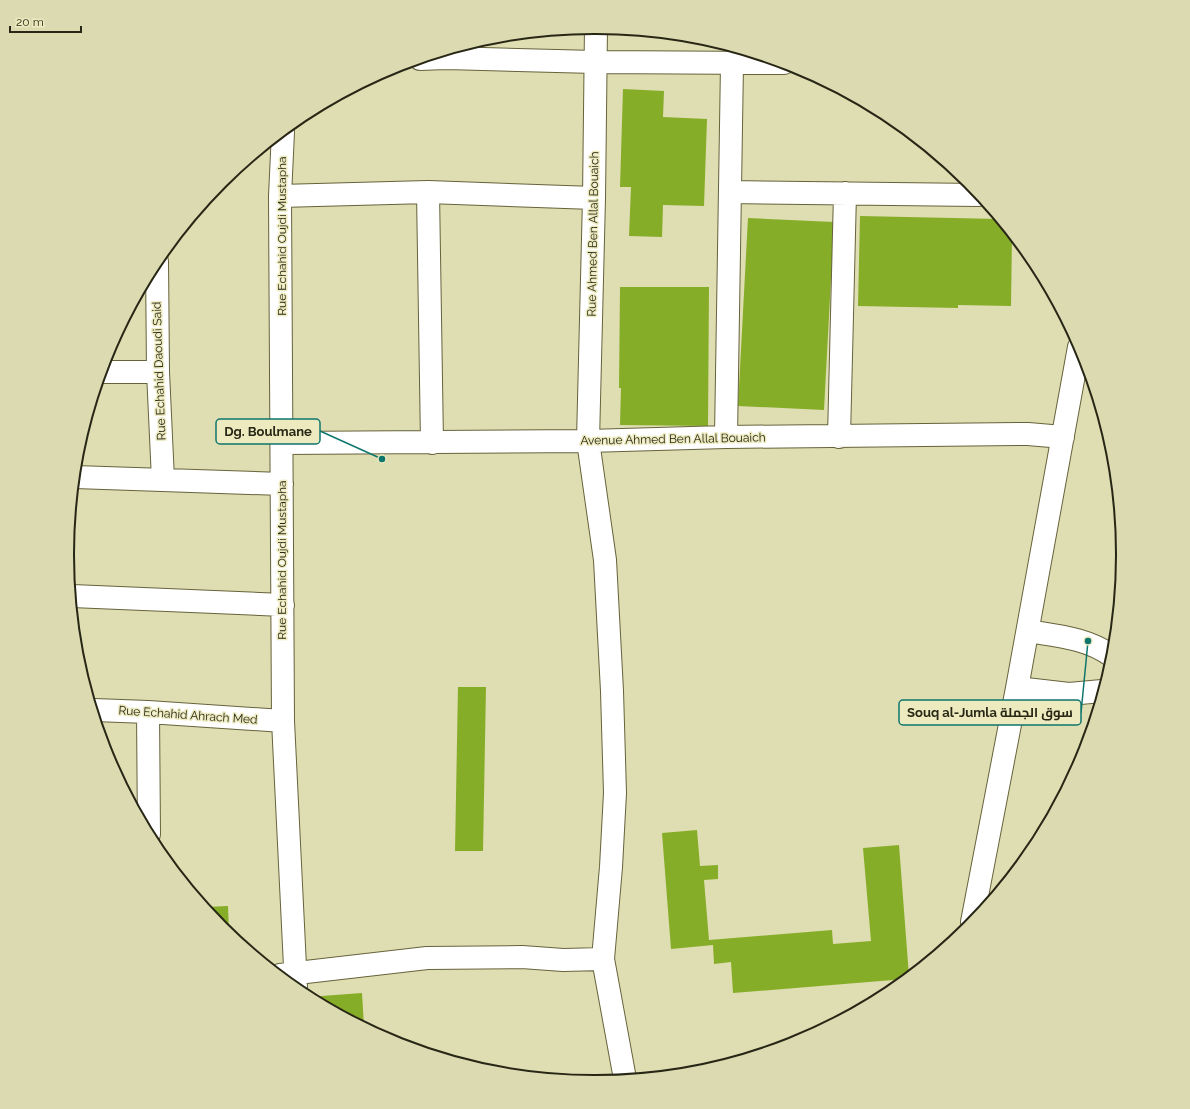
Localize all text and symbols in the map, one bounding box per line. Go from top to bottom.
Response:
scale bar [10,8,81,34]
text: 20 m [16,15,44,29]
street label: Rue Ahmed Ben Allal Bouaich [585,151,601,317]
street label: Rue Echahid Oujdi Mustapha [275,156,289,316]
street label: Rue Echahid Daoudi Said [150,301,168,441]
callout: Dg. Boulmane [216,419,320,444]
text: Dg. Boulmane [224,424,312,439]
street label: Avenue Ahmed Ben Allal Bouaich [580,430,766,448]
street label: Rue Echahid Oujdi Mustapha [275,480,289,640]
callout: Souq al-Jumla سوق الجملة [899,700,1081,725]
street label: Rue Echahid Ahrach Med [118,703,258,727]
text: Souq al-Jumla سوق الجملة [907,705,1073,721]

